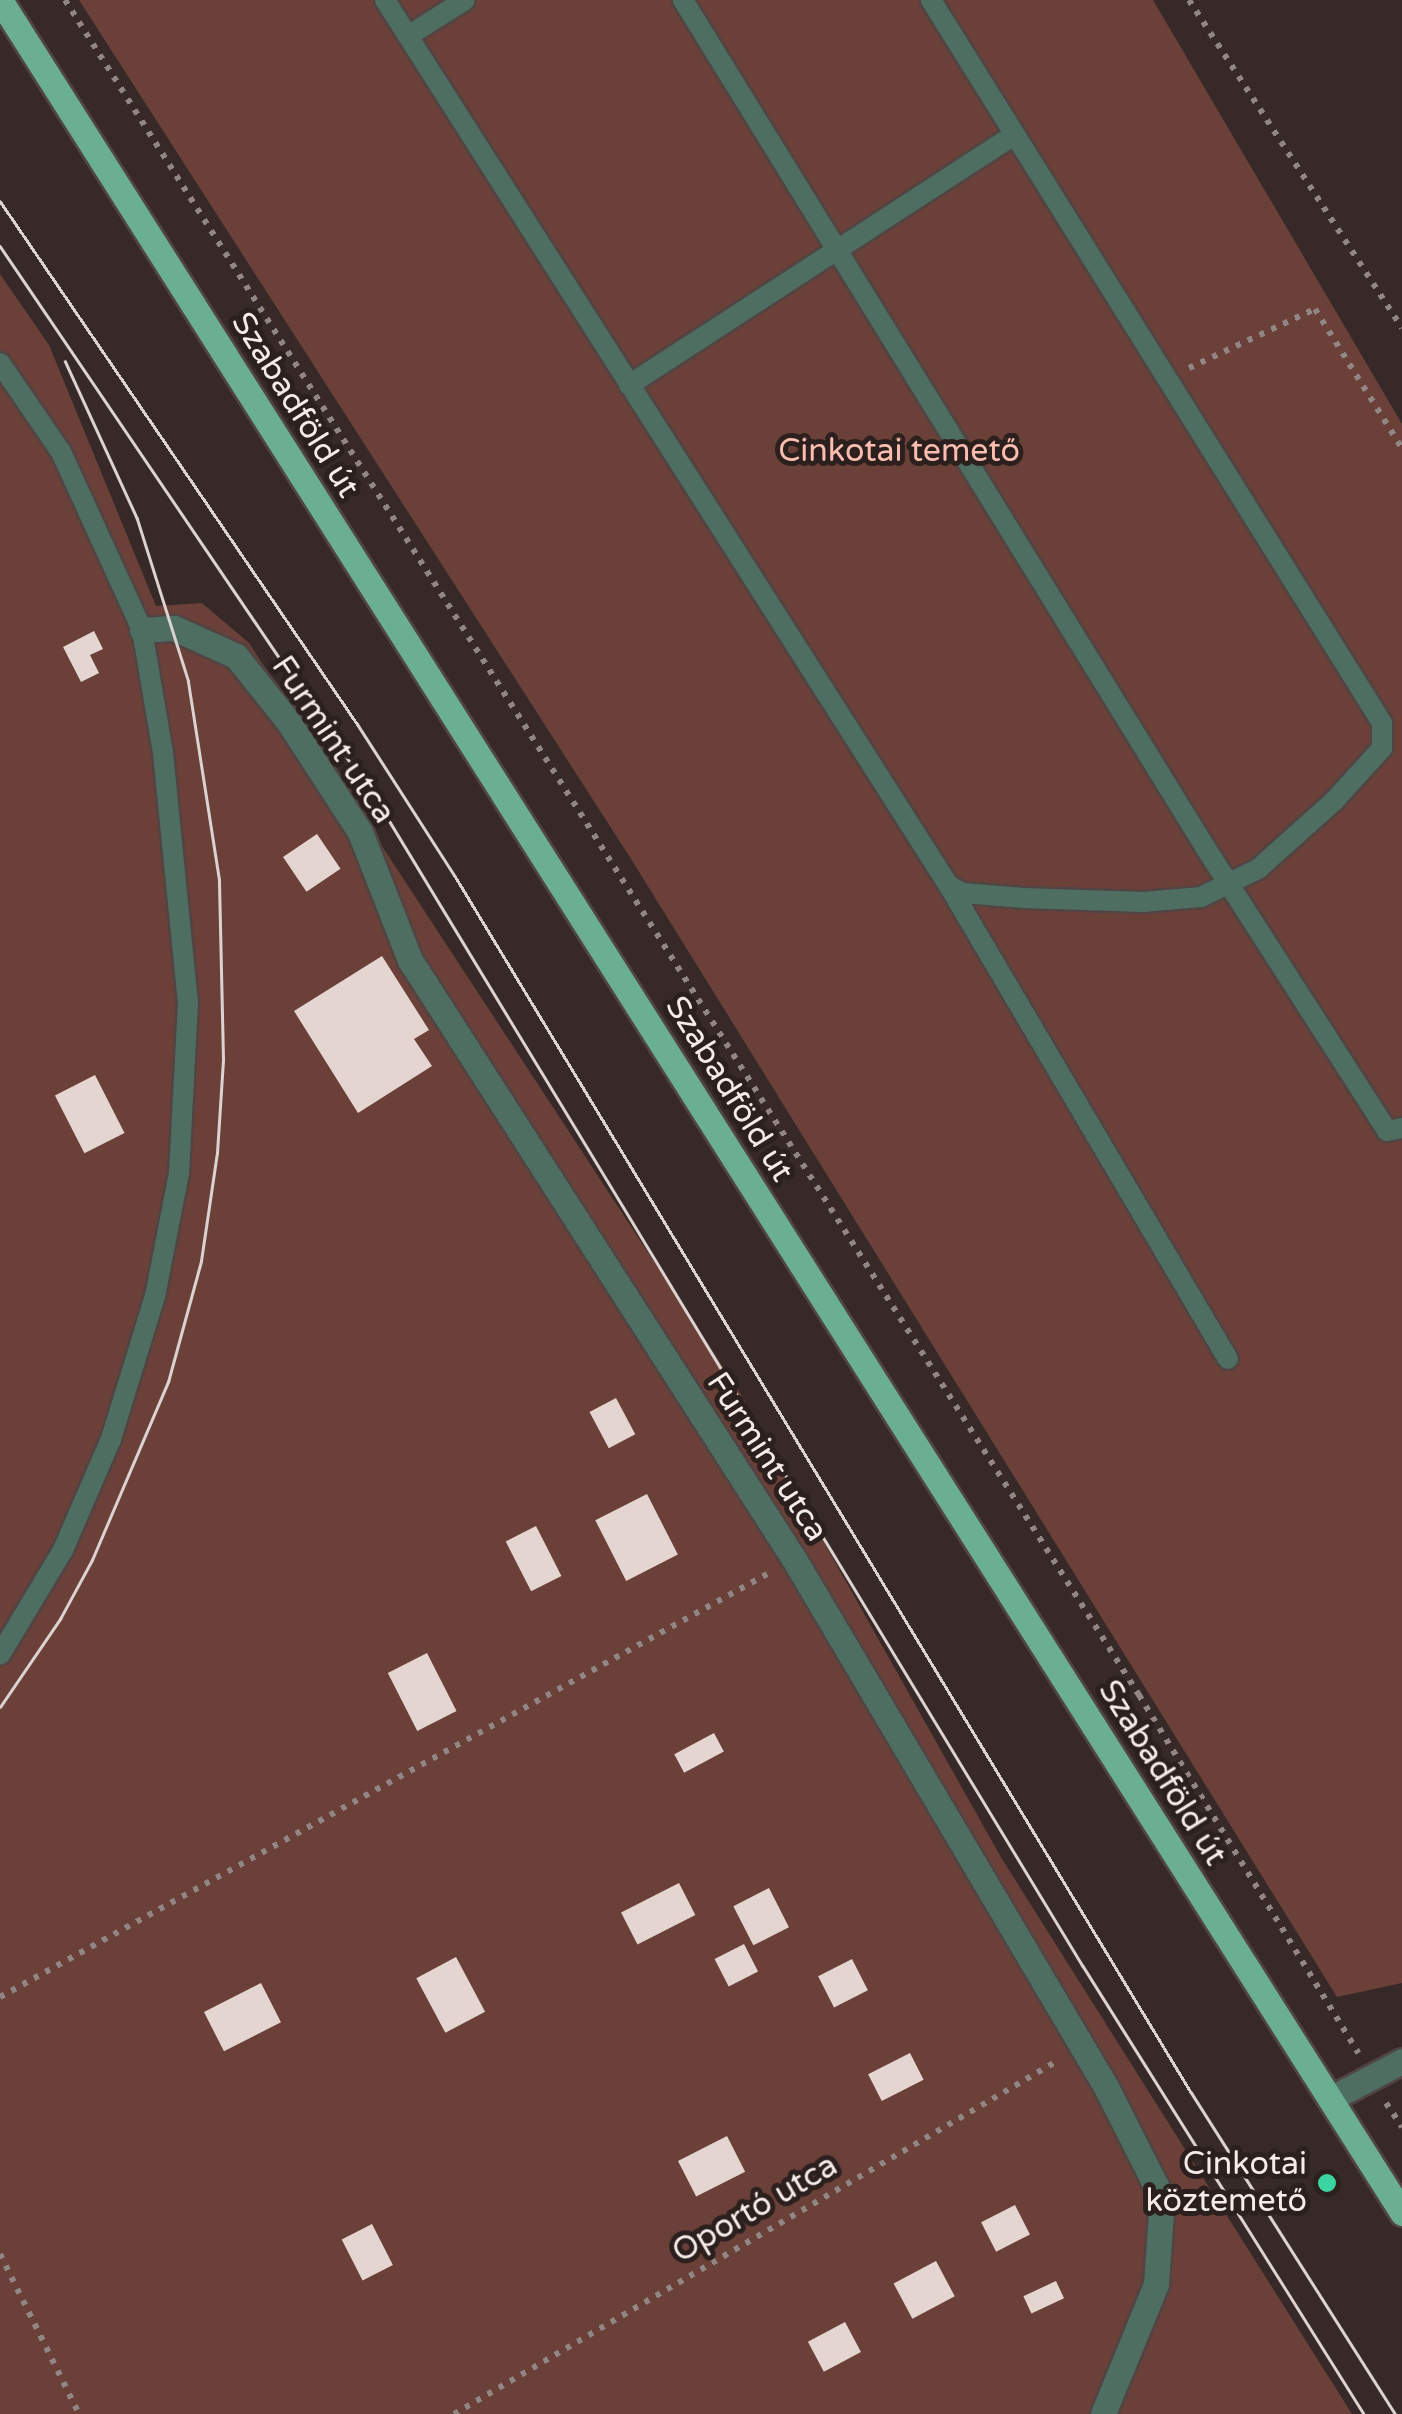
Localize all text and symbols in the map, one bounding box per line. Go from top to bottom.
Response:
street label: Szabadföld út [223,305,367,505]
park label: Cinkotai temető [778,432,1020,470]
street label: Furmint utca [263,649,403,831]
street label: Szabadföld út [657,989,801,1189]
street label: Furmint utca [698,1365,836,1549]
street label: Szabadföld út [1090,1673,1234,1873]
street label: Oportó utca [666,2146,844,2272]
place label: Cinkotai köztemető [1145,2146,1307,2221]
marker: Cinkotai köztemető [1316,2172,1338,2194]

